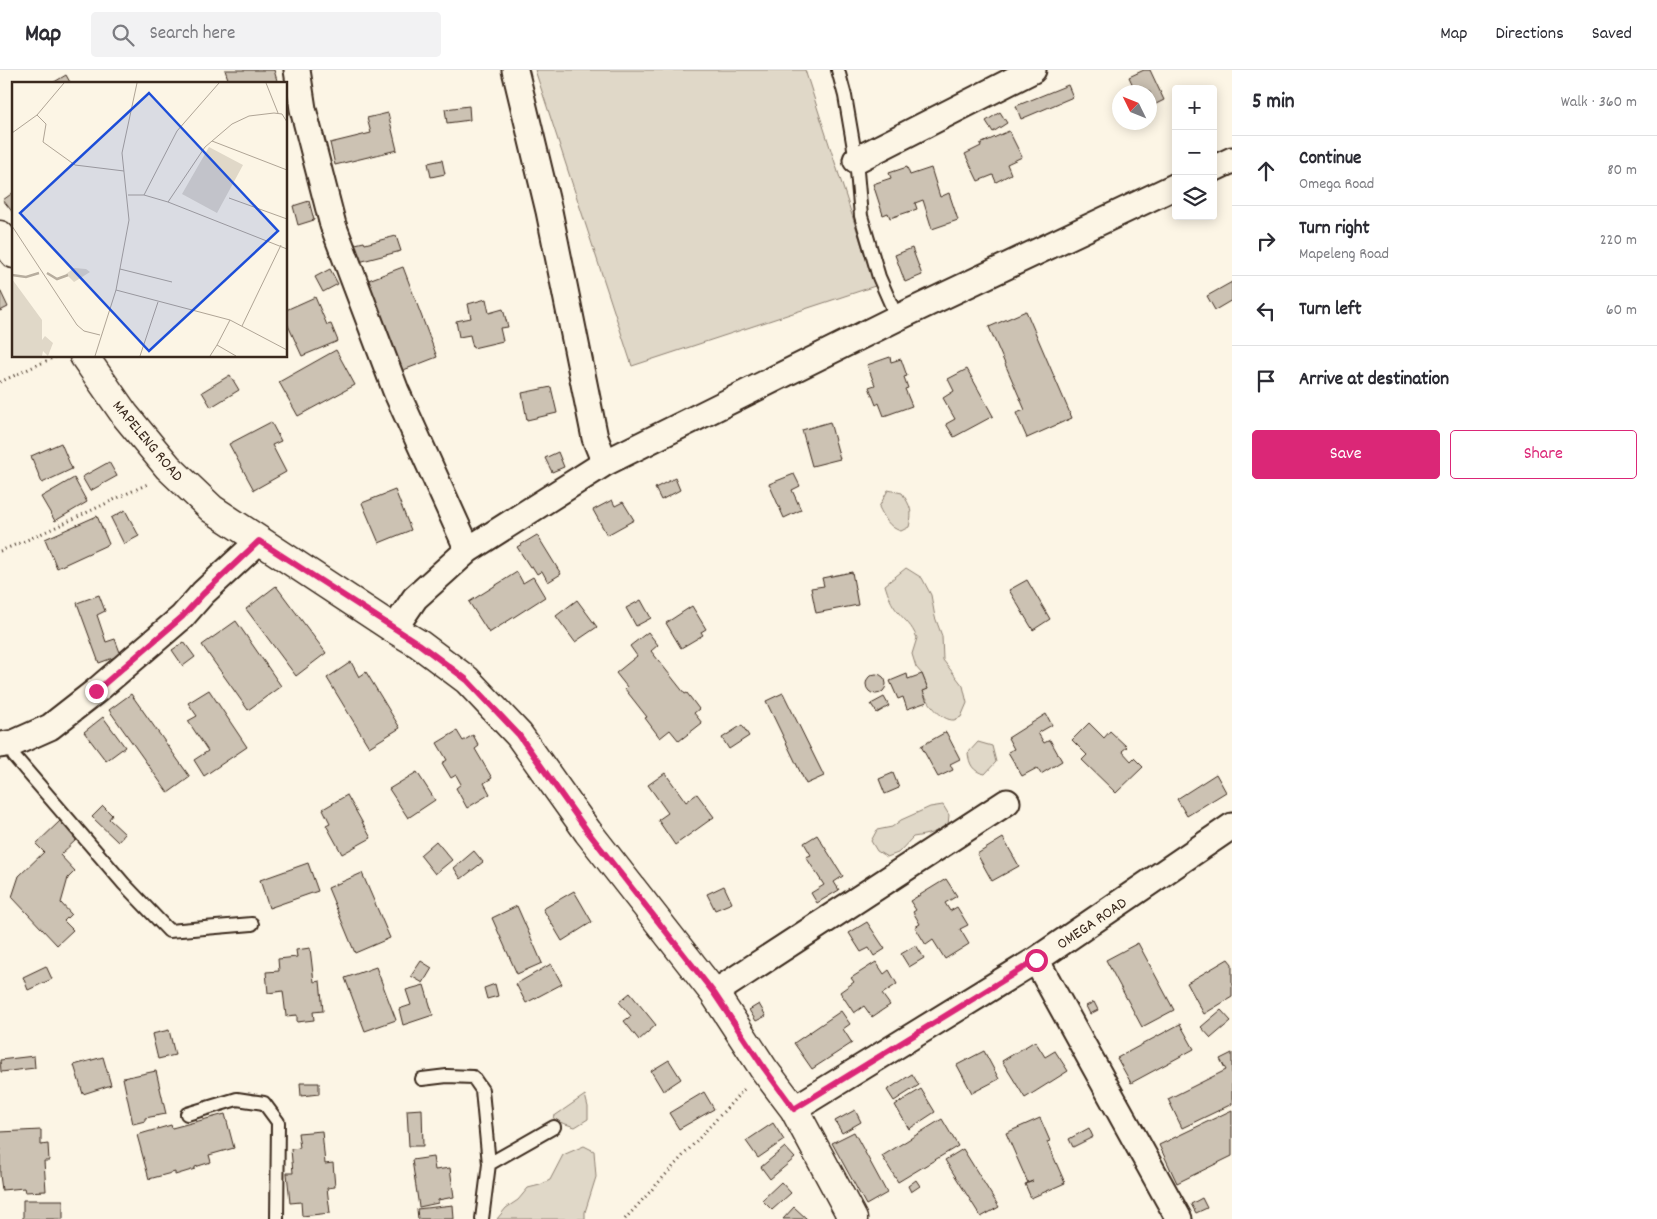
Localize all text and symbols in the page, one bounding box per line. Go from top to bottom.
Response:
search box [91,12,441,57]
text: Map [25,18,61,52]
icon: search [109,21,137,49]
text: Search here [149,21,235,48]
text: Map [1440,22,1467,47]
text: Directions [1495,22,1564,47]
text: Saved [1592,22,1632,47]
inset map [12,82,288,358]
north arrow [1112,85,1157,130]
map controls [1172,85,1217,220]
button: + [1172,85,1217,130]
text: 5 min [1252,88,1295,118]
text: Walk · 360 m [1561,91,1637,114]
button: − [1172,130,1217,175]
text: Continue [1299,146,1361,173]
icon: ahead [1252,157,1280,185]
text: 80 m [1607,159,1637,182]
text: Omega Road [1299,173,1374,196]
button: layers [1172,175,1217,220]
text: Turn right [1299,216,1370,243]
icon: right [1252,227,1280,255]
text: 220 m [1600,229,1637,252]
text: Mapeleng Road [1299,243,1389,266]
icon: left [1252,297,1280,325]
text: Turn left [1299,297,1362,324]
text: 60 m [1606,299,1637,322]
icon: arrive [1252,367,1280,395]
text: Arrive at destination [1299,367,1449,394]
street label: MAPELENG ROAD [106,396,188,487]
button: Save [1252,430,1440,479]
button: Share [1450,430,1637,479]
route end [85,680,108,703]
street label: OMEGA ROAD [1053,892,1132,956]
route start [1025,949,1048,972]

